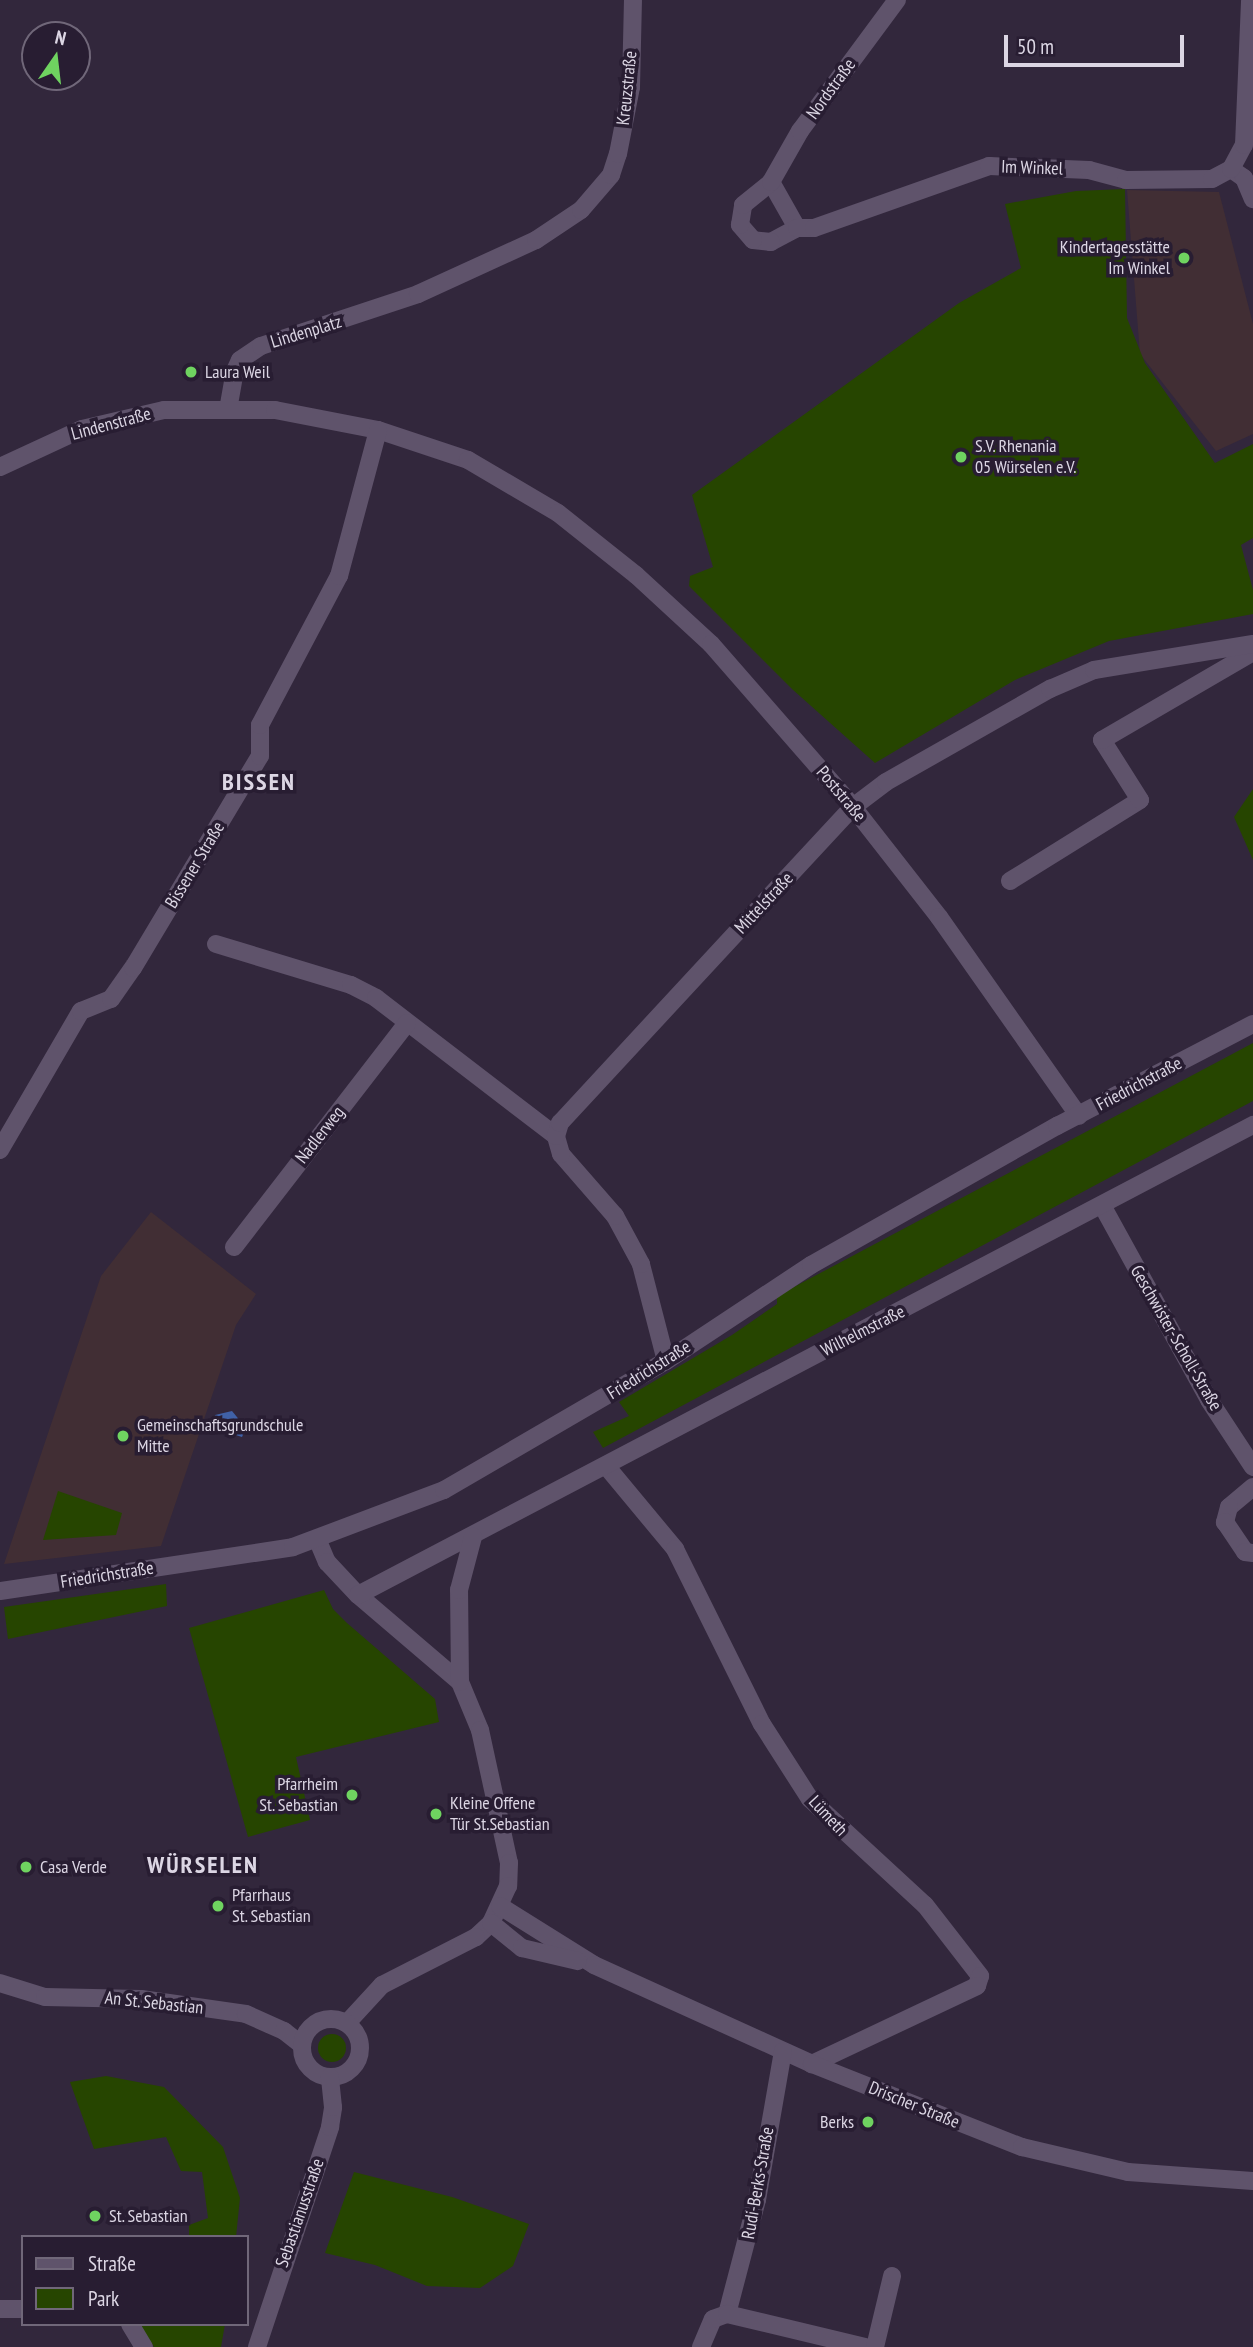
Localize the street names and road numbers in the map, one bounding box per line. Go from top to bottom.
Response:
street label: Kreuzstraße [612,50,642,126]
street label: Nordstraße [802,55,860,123]
street label: Im Winkel [1001,156,1063,180]
street label: Lindenplatz [268,311,344,353]
street label: Lindenstraße [69,403,153,445]
street label: Poststraße [812,762,870,826]
street label: Bissener Straße [161,818,229,912]
street label: Mittelstraße [730,868,798,938]
street label: Friedrichstraße [1092,1052,1186,1116]
street label: Nadlerweg [291,1102,349,1168]
street label: Geschwister-Scholl-Straße [1126,1262,1226,1414]
street label: Wilhelmstraße [818,1301,908,1361]
street label: Friedrichstraße [603,1336,695,1404]
street label: Friedrichstraße [59,1557,155,1593]
street label: Lümeth [804,1791,852,1841]
street label: An St. Sebastian [103,1987,205,2019]
street label: Drischer Straße [866,2077,962,2133]
street label: Rudi-Berks-Straße [738,2125,778,2241]
street label: Sebastianusstraße [271,2156,329,2270]

